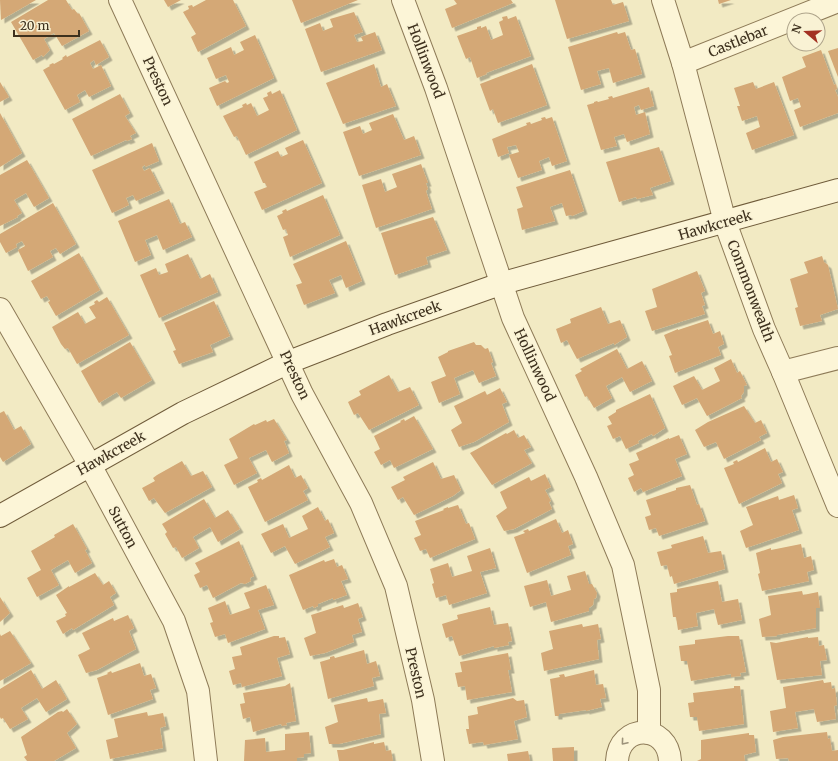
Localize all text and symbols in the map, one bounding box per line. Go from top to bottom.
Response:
scale bar [14,12,79,38]
north arrow [786,12,826,52]
text: 20 m [20,18,49,33]
street label: Hollinwood [404,21,449,101]
street label: Castlebar [705,21,771,61]
text: N [789,22,805,35]
street label: Preston [139,54,177,108]
street label: Hawkcreek [676,206,754,244]
street label: Commonwealth [723,238,779,344]
street label: Hawkcreek [366,297,444,339]
street label: Hollinwood [510,326,560,405]
street label: Preston [276,348,314,402]
street label: Hawkcreek [74,427,148,479]
street label: Sutton [105,503,141,551]
street label: Preston [401,646,431,700]
one-way arrow [622,738,629,745]

